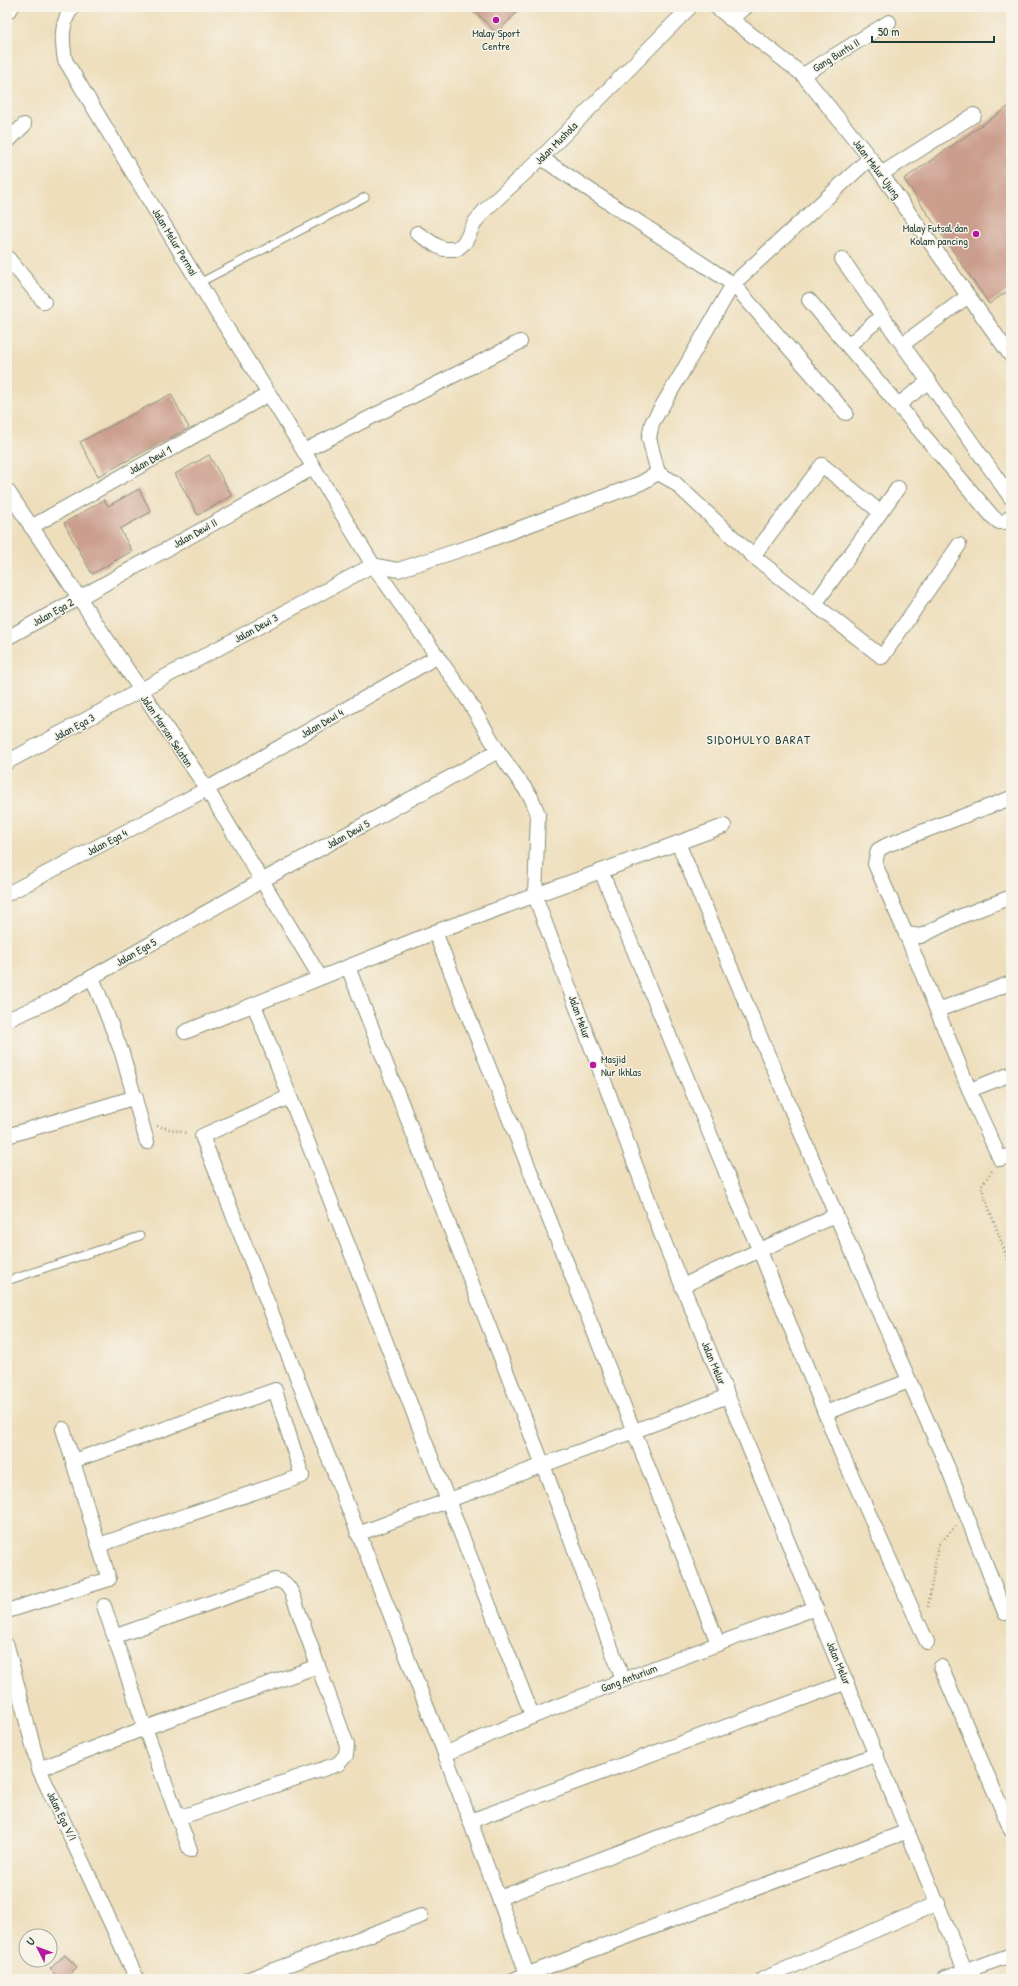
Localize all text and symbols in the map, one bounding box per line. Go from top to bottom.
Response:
marker: Malay Sport Centre [491,15,501,25]
scale bar [872,18,994,44]
text: 50 m [878,23,899,40]
place label: Malay Sport Centre [472,26,520,53]
street label: Gang Buntu II [810,35,862,75]
street label: Jalan Mushola [532,118,581,167]
street label: Jalan Melur Ujung [850,136,904,202]
street label: Jalan Melur Permai [149,206,201,278]
place label: Malay Futsal dan Kolam pancing [903,221,968,248]
marker: Malay Futsal dan Kolam pancing [971,229,981,239]
street label: Jalan Dewi 1 [126,443,174,477]
street label: Jalan Dewi II [171,515,219,551]
street label: Jalan Ega 2 [30,595,76,629]
street label: Jalan Dewi 3 [232,610,280,646]
street label: Jalan Marsan Selatan [138,692,196,770]
street label: Jalan Dewi 4 [298,705,346,741]
street label: Jalan Ega 3 [51,710,97,744]
district label: SIDOMULYO BARAT [707,730,811,748]
street label: Jalan Dewi 5 [324,816,372,852]
street label: Jalan Ega 4 [84,826,130,858]
street label: Jalan Ega 5 [113,935,159,969]
street label: Jalan Melur [566,993,595,1042]
place label: Masjid Nur Ikhlas [601,1052,641,1079]
marker: Masjid Nur Ikhlas [588,1060,598,1070]
street label: Jalan Melur [699,1339,730,1387]
street label: Jalan Melur [824,1639,855,1687]
street label: Gang Anturium [599,1661,660,1695]
street label: Jalan Ega V/I [44,1789,80,1843]
north arrow [18,1928,58,1968]
text: U [23,1934,38,1948]

